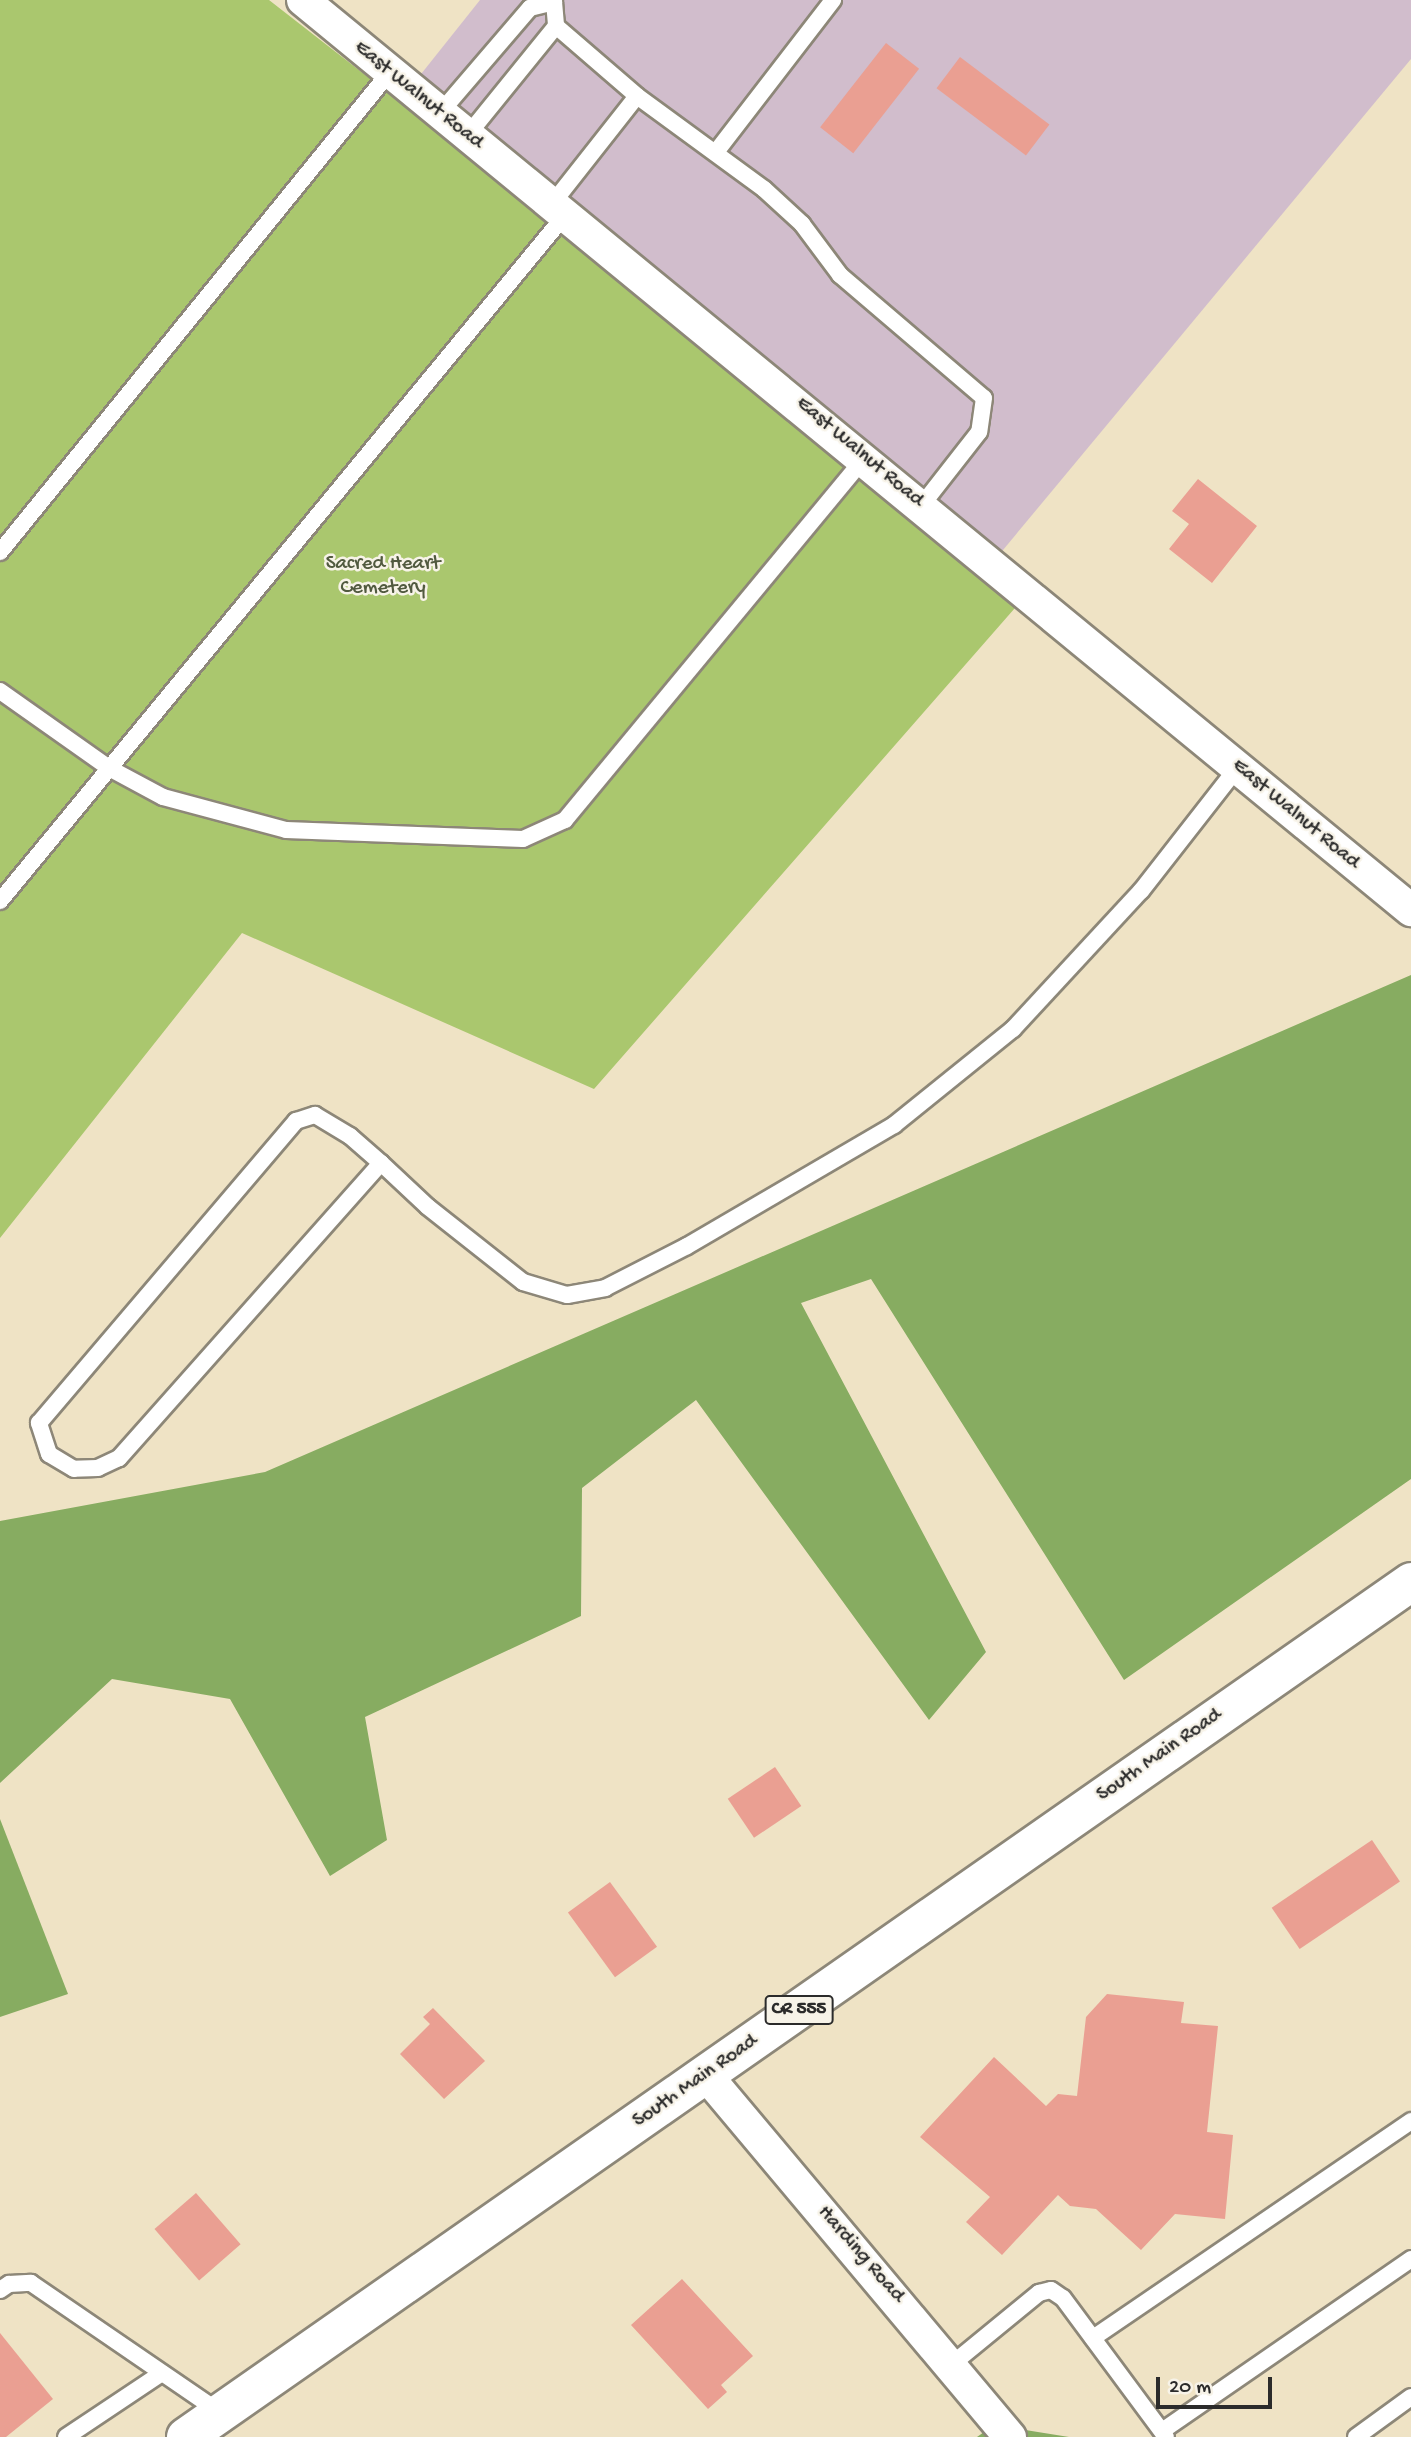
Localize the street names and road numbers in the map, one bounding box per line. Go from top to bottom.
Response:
street label: East Walnut Road [348,36,488,156]
street label: East Walnut Road [790,392,928,514]
street label: East Walnut Road [1226,754,1364,876]
street label: South Main Road [1093,1704,1227,1808]
road number: CR 555 [764,1994,834,2026]
street label: South Main Road [629,2030,763,2134]
street label: Harding Road [811,2201,909,2309]

